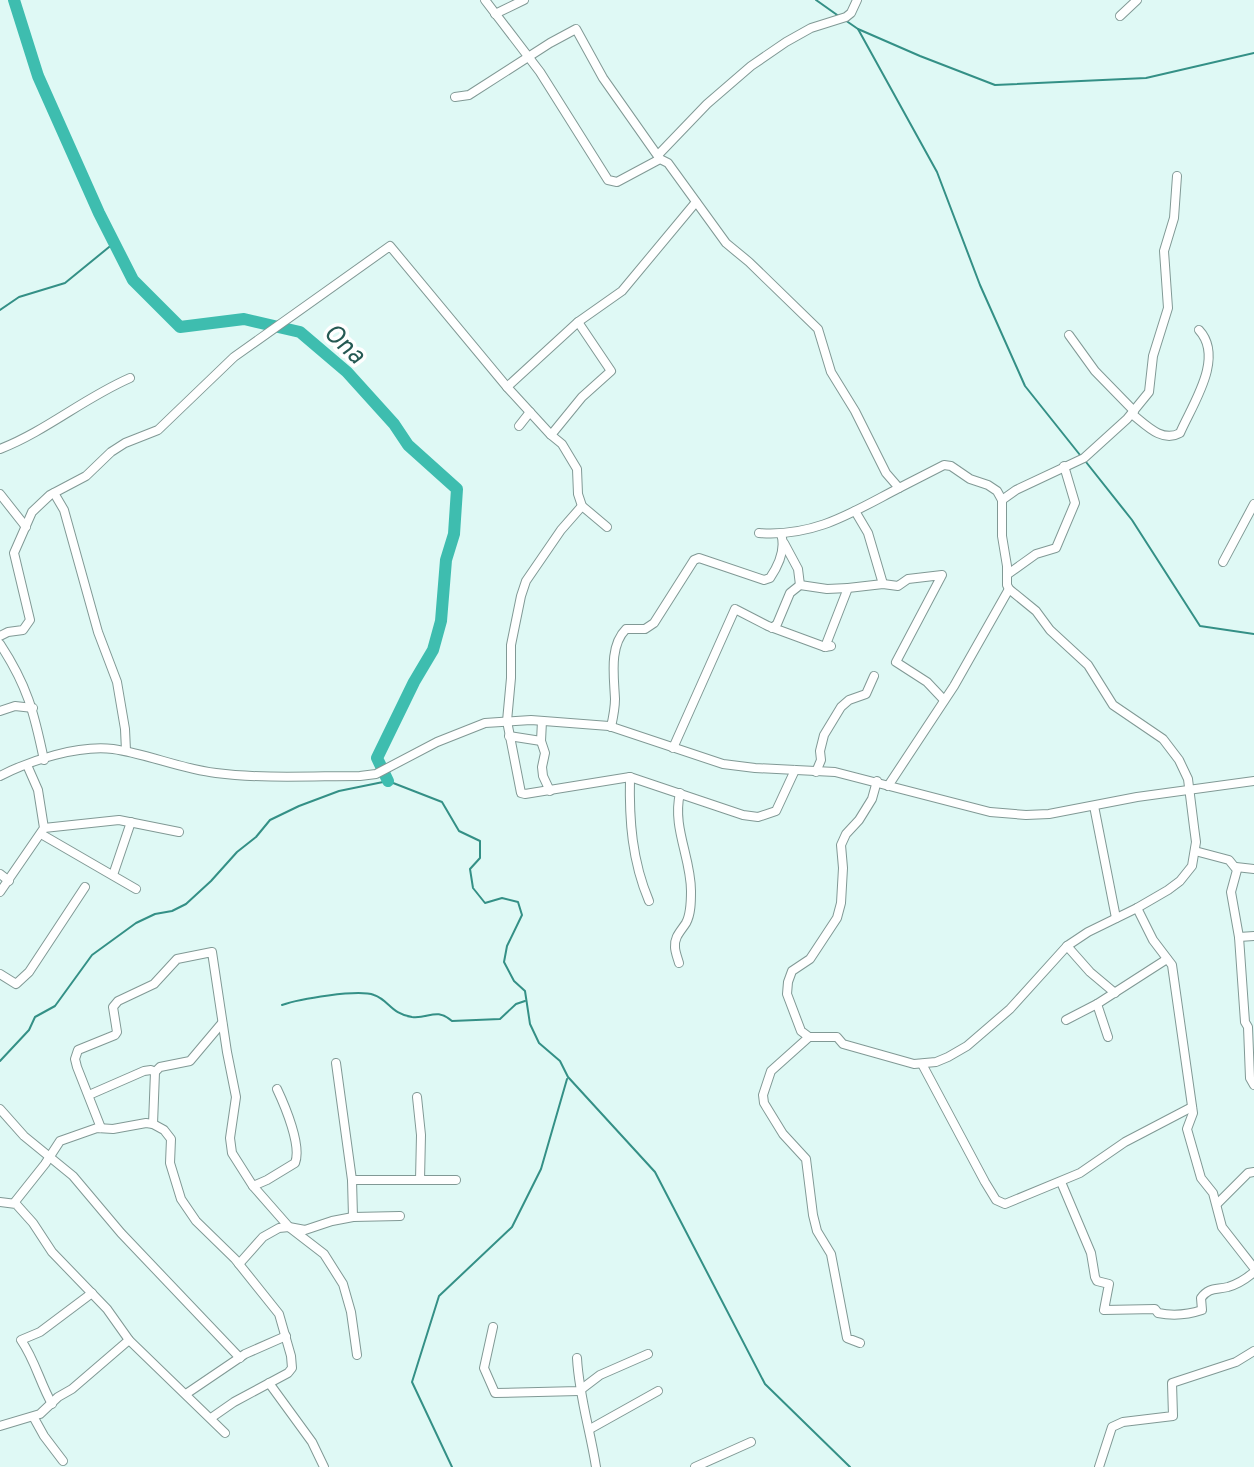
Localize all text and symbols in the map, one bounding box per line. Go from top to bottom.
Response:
water label: Ona [315,317,372,373]

